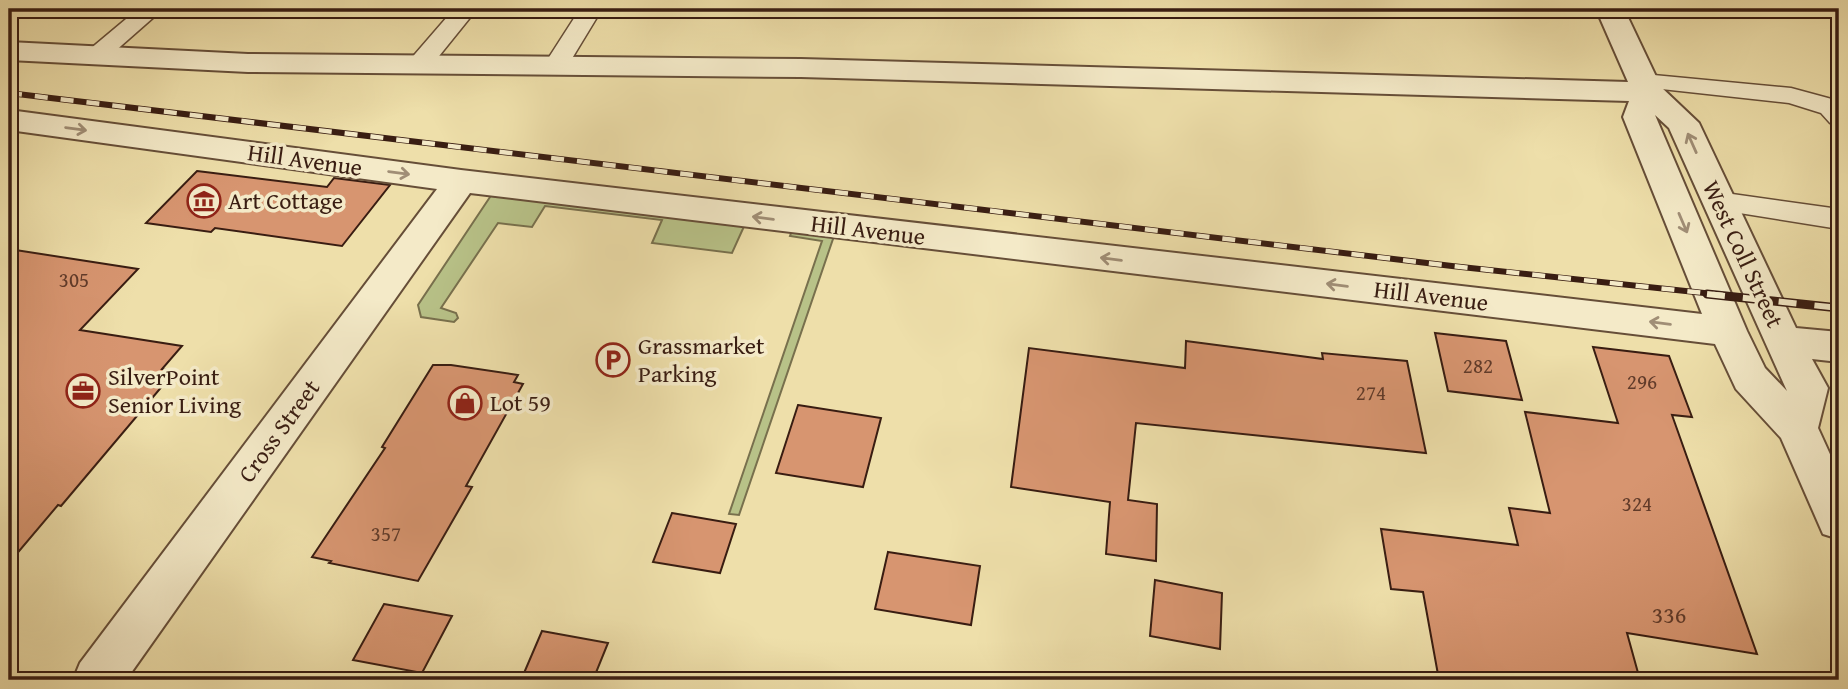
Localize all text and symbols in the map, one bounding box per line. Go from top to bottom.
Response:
one-way arrow [65,123,87,136]
one-way arrow [1685,132,1698,154]
street label: Hill Avenue [246,134,365,185]
one-way arrow [387,166,410,179]
street label: West Coll Street [1694,174,1793,334]
museum icon: Art Cottage [185,182,223,220]
place label: Art Cottage [228,183,343,218]
street label: Hill Avenue [809,205,927,254]
one-way arrow [753,211,775,224]
one-way arrow [1677,212,1690,233]
one-way arrow [1100,252,1123,265]
house number: 305 [59,264,89,295]
street label: Hill Avenue [1372,271,1490,320]
one-way arrow [1326,279,1349,292]
one-way arrow [1649,317,1672,330]
place label: Grassmarket Parking [638,328,765,391]
parking icon: Grassmarket Parking [594,341,632,379]
house number: 282 [1463,350,1493,381]
place label: SilverPoint Senior Living [108,359,241,422]
house number: 296 [1627,366,1657,397]
office icon: SilverPoint Senior Living [64,372,102,410]
street label: Cross Street [229,372,328,489]
house number: 274 [1356,377,1386,408]
shop icon: Lot 59 [446,384,484,422]
place label: Lot 59 [490,385,551,420]
house number: 324 [1622,488,1652,519]
house number: 357 [371,518,401,549]
house number: 336 [1652,597,1686,632]

